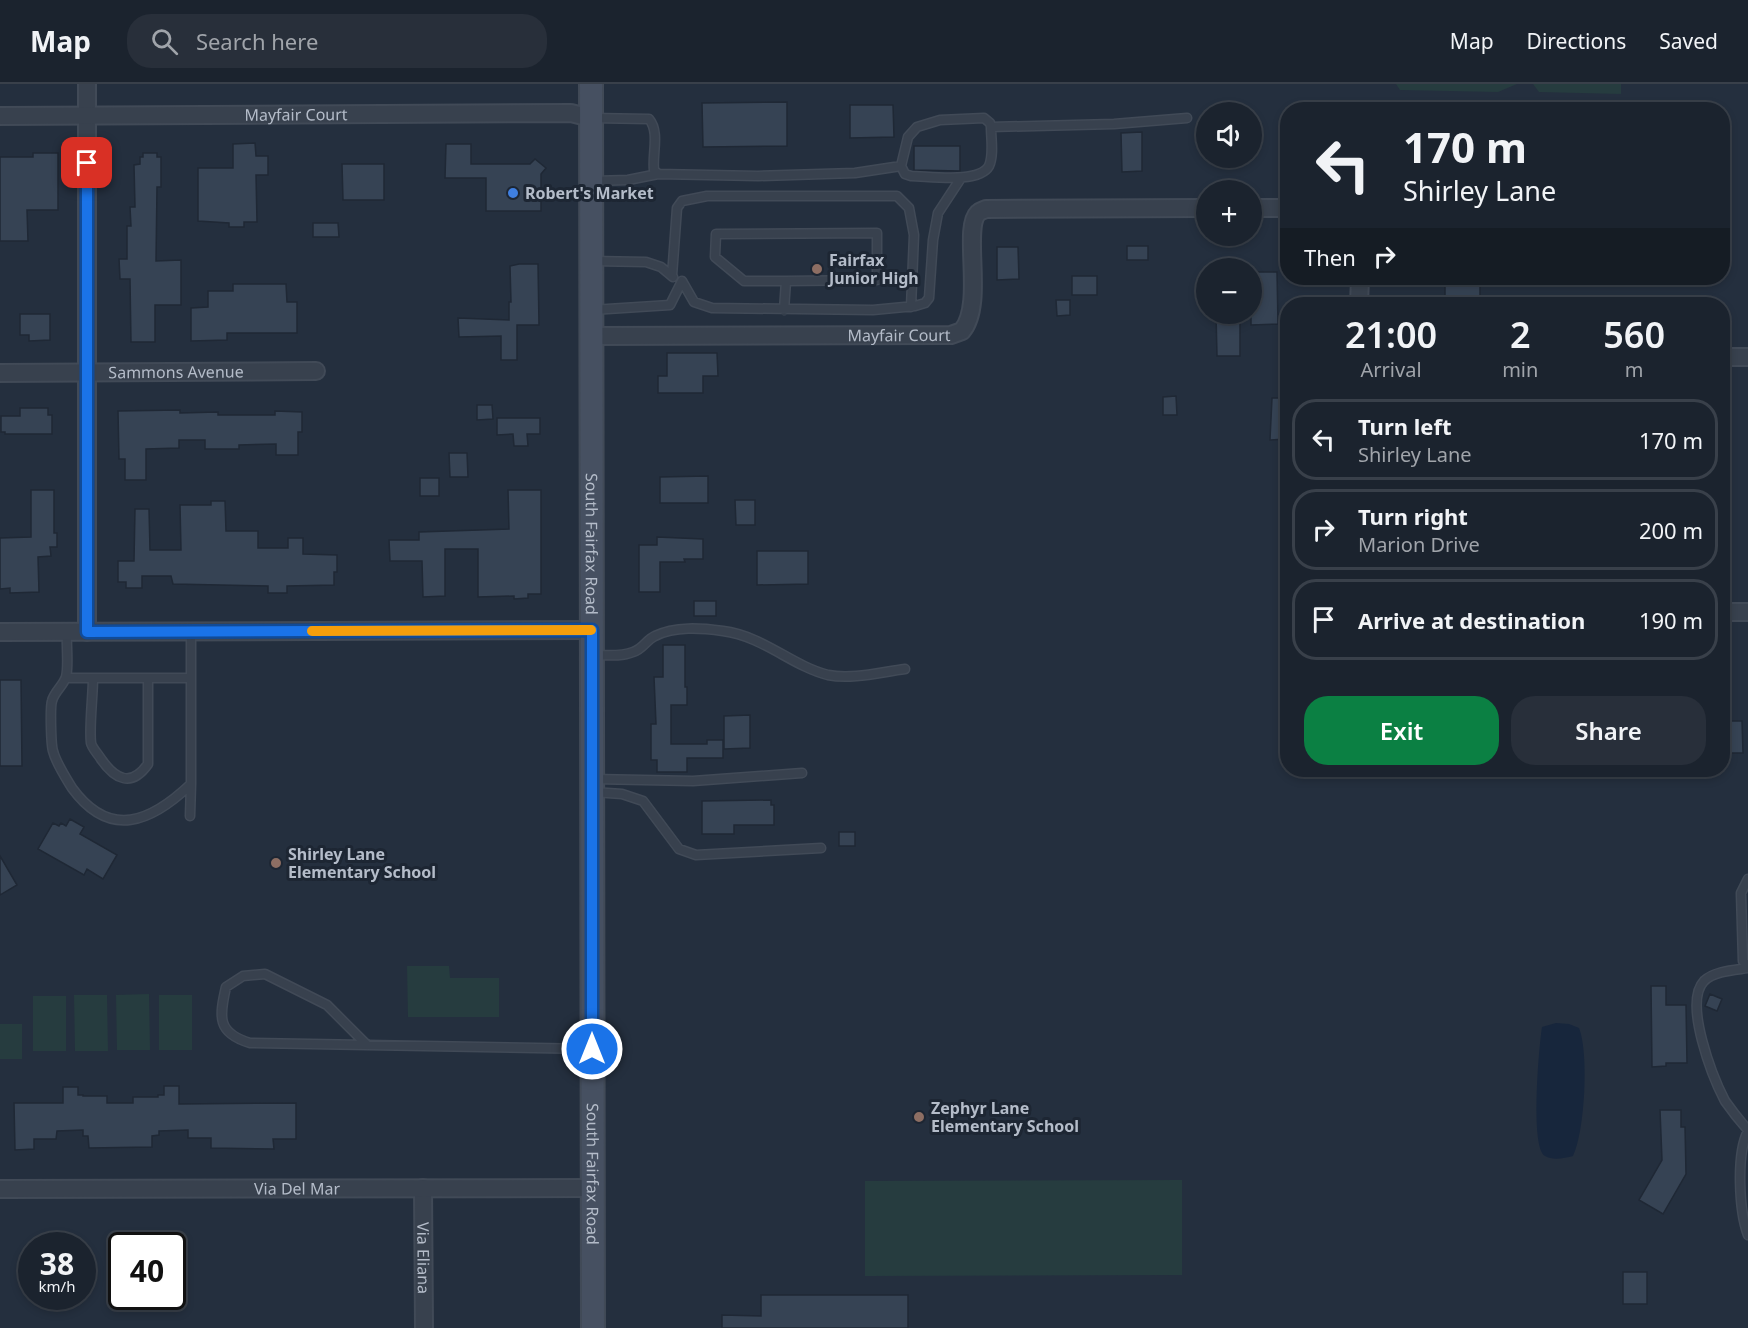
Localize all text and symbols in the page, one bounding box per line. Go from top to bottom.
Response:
search box [127,14,547,68]
text: Map [30,22,91,60]
icon: search [148,25,181,58]
text: Search here [196,26,318,56]
text: Map [1450,27,1494,55]
text: Directions [1527,27,1626,55]
text: Saved [1659,27,1718,55]
map controls [1196,102,1262,324]
button: sound [1196,102,1262,168]
street label: Mayfair Court [244,103,348,126]
text: 170 m [1403,118,1527,175]
icon: left [1304,126,1382,204]
pin [61,137,112,188]
icon: arrive [70,146,103,179]
text: Shirley Lane [1403,172,1556,209]
button: + [1196,180,1262,246]
place label: Robert's Market [525,182,654,204]
marker: Robert's Market [506,186,520,200]
icon: right [1368,240,1401,273]
text: Then [1304,242,1356,272]
place label: Fairfax Junior High [827,249,919,289]
button: − [1196,258,1262,324]
marker: Fairfax Junior High [810,262,824,276]
text: 21:00 [1345,310,1437,359]
text: 2 [1510,310,1531,359]
text: 560 [1603,310,1665,359]
street label: Mayfair Court [847,324,951,346]
text: Arrival [1361,356,1422,383]
text: min [1502,356,1538,383]
text: m [1625,356,1644,383]
street label: Sammons Avenue [108,360,244,383]
text: Turn left [1358,411,1452,441]
icon: left [1307,423,1340,456]
text: 170 m [1639,425,1703,455]
text: Shirley Lane [1358,441,1472,468]
street label: South Fairfax Road [581,473,603,615]
text: Turn right [1358,501,1468,531]
icon: right [1307,513,1340,546]
text: 200 m [1639,515,1703,545]
text: Marion Drive [1358,531,1480,558]
icon: arrive [1307,603,1340,636]
text: Arrive at destination [1358,605,1585,635]
text: 190 m [1639,605,1703,635]
button: Exit [1304,696,1499,765]
button: Share [1511,696,1706,765]
place label: Shirley Lane Elementary School [288,843,436,883]
marker: Shirley Lane Elementary School [269,856,283,870]
position arrow [560,1017,624,1081]
place label: Zephyr Lane Elementary School [931,1097,1079,1137]
street label: South Fairfax Road [582,1103,604,1245]
marker: Zephyr Lane Elementary School [912,1110,926,1124]
street label: Via Del Mar [254,1177,340,1200]
street label: Via Eliana [412,1222,435,1294]
speed limit sign: 40 [108,1232,186,1310]
text: 38 [40,1243,74,1284]
text: km/h [39,1276,75,1296]

